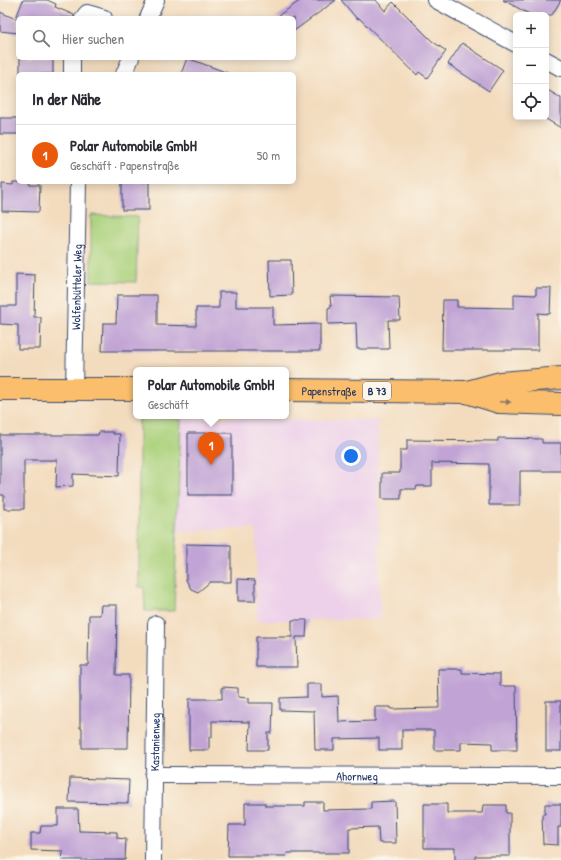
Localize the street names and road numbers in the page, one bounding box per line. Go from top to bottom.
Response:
street label: Wolfenbütteler Weg [67,244,85,330]
street label: Papenstraße [301,382,357,399]
road number: B 73 [363,382,391,400]
street label: Kastanienweg [146,713,163,771]
street label: Ahornweg [336,767,378,784]

